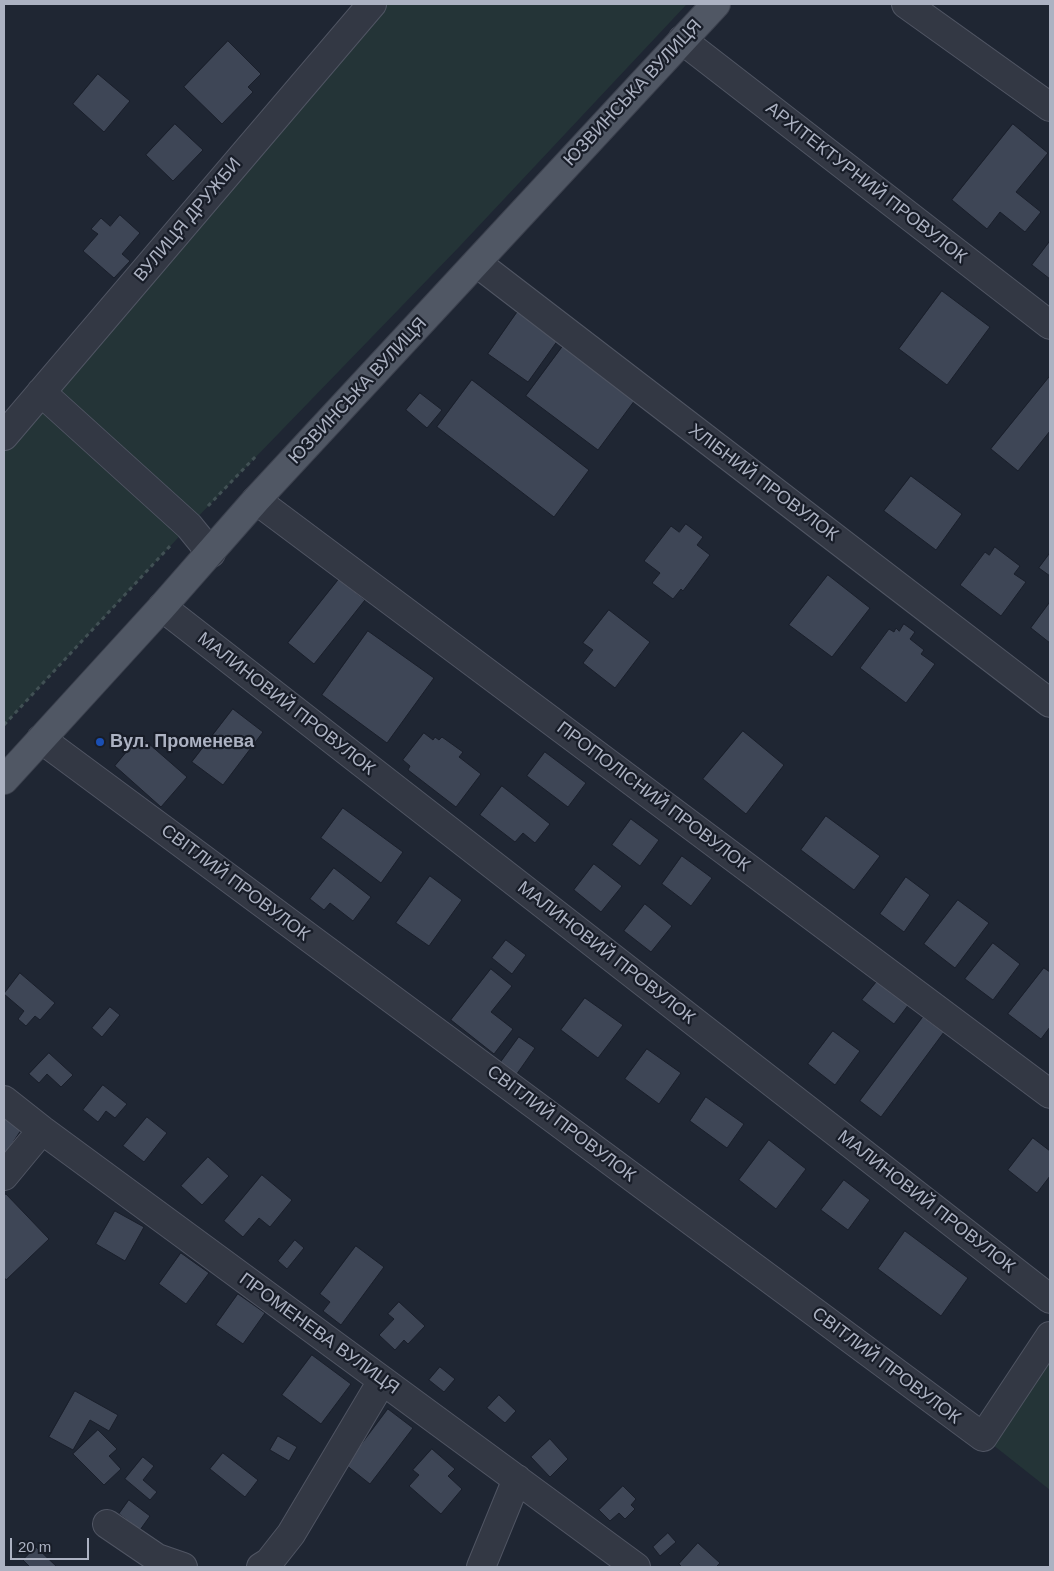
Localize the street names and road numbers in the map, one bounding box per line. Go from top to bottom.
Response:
street label: ЮЗВИНСЬКА ВУЛИЦЯ [559,15,707,171]
street label: АРХІТЕКТУРНИЙ ПРОВУЛОК [761,98,971,268]
street label: ВУЛИЦЯ ДРУЖБИ [130,154,246,286]
street label: ЮЗВИНСЬКА ВУЛИЦЯ [284,313,432,469]
street label: ХЛІБНИЙ ПРОВУЛОК [684,420,842,546]
street label: МАЛИНОВИЙ ПРОВУЛОК [193,628,379,780]
street label: ПРОПОЛІСНИЙ ПРОВУЛОК [552,717,754,877]
street label: СВІТЛИЙ ПРОВУЛОК [156,820,314,946]
street label: МАЛИНОВИЙ ПРОВУЛОК [513,877,699,1029]
street label: СВІТЛИЙ ПРОВУЛОК [482,1061,640,1187]
street label: МАЛИНОВИЙ ПРОВУЛОК [833,1126,1019,1278]
street label: ПРОМЕНЕВА ВУЛИЦЯ [235,1269,403,1399]
street label: СВІТЛИЙ ПРОВУЛОК [807,1303,965,1429]

